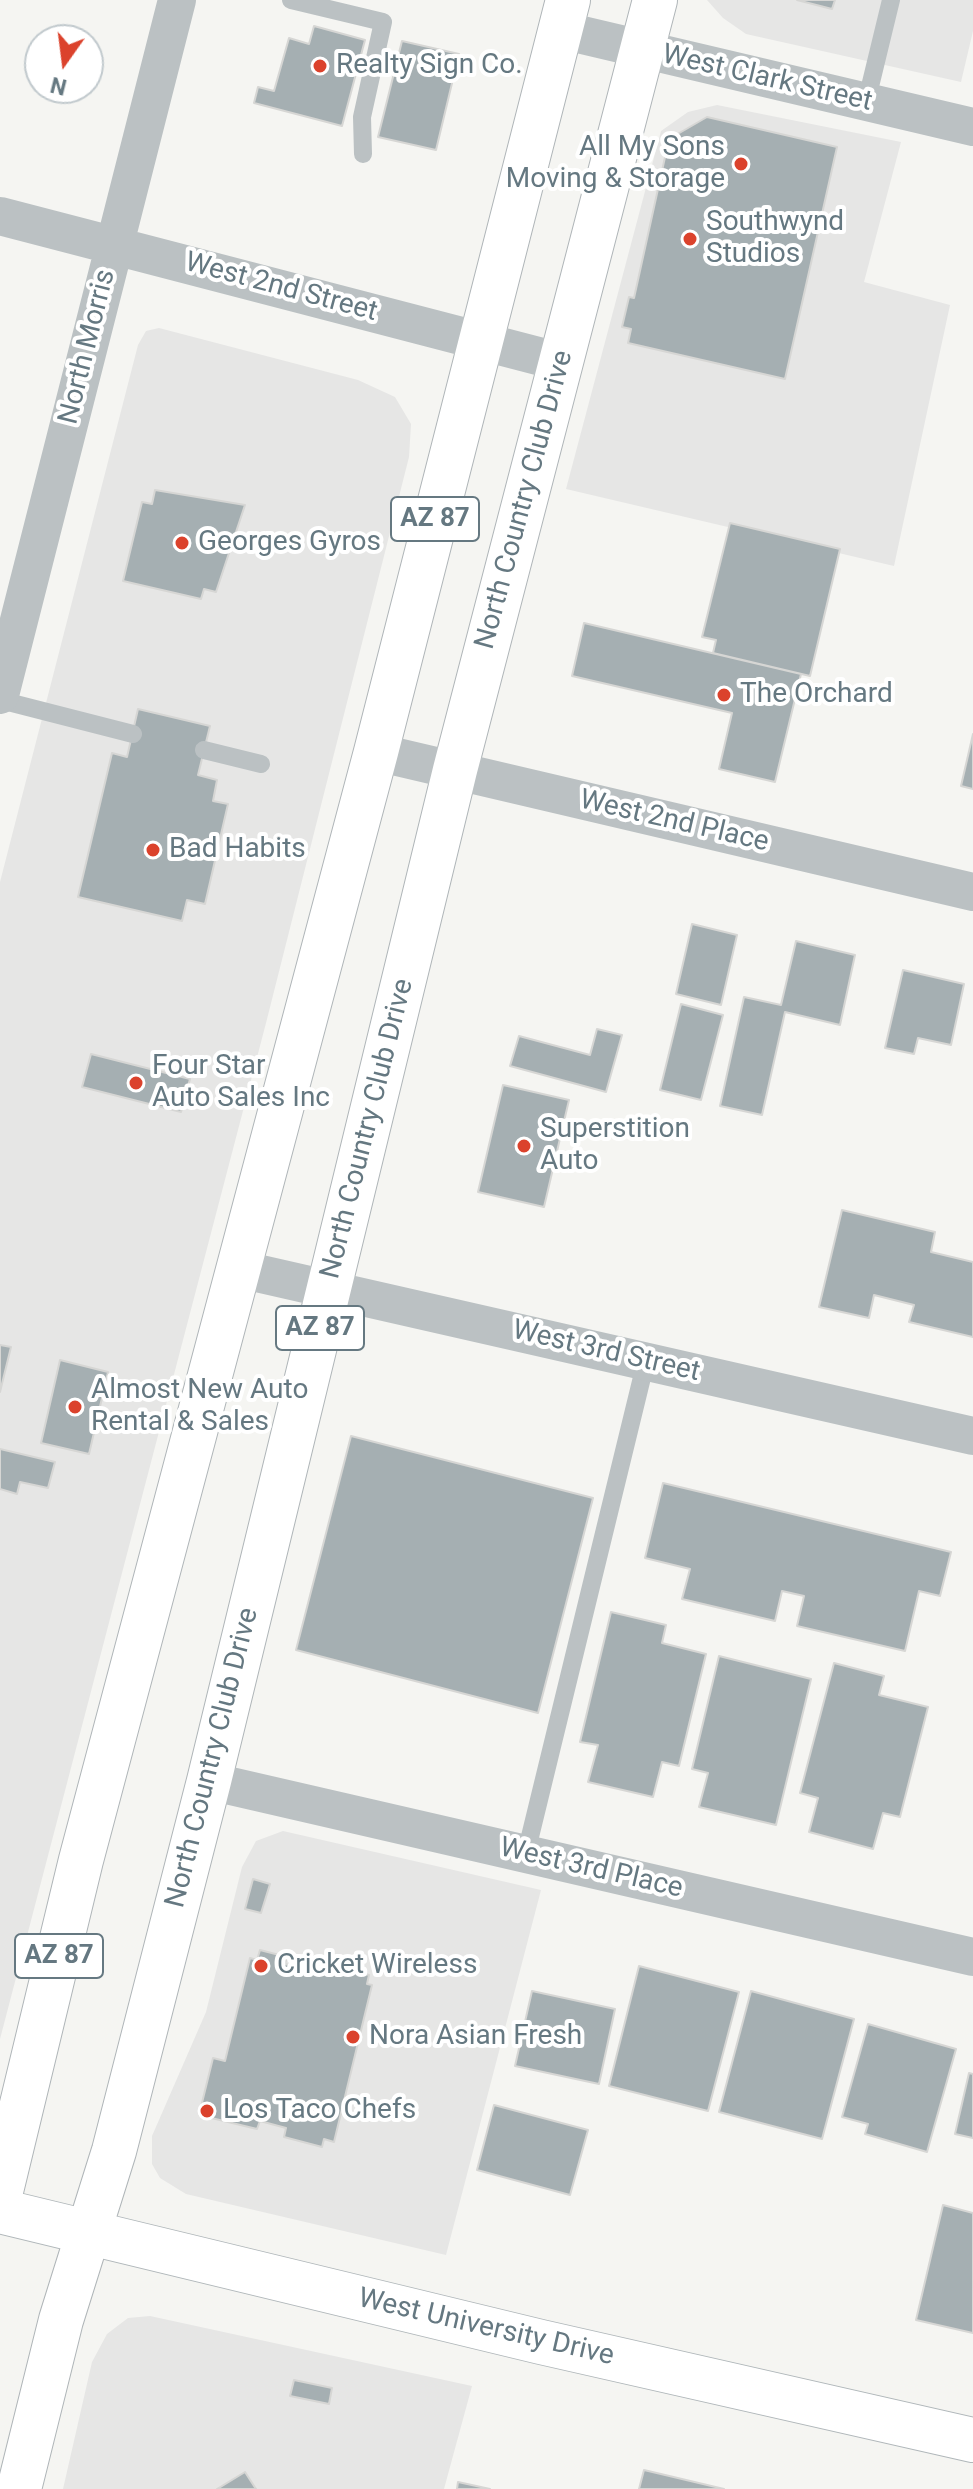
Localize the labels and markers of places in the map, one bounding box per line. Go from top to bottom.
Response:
place label: Realty Sign Co. [336,49,523,83]
marker: Realty Sign Co. [311,57,329,75]
place label: All My Sons Moving & Storage [506,131,725,197]
marker: All My Sons Moving & Storage [732,155,750,173]
place label: Southwynd Studios [706,206,844,272]
marker: Southwynd Studios [681,230,699,248]
place label: Georges Gyros [198,526,381,560]
marker: Georges Gyros [173,534,191,552]
place label: The Orchard [740,678,893,712]
marker: The Orchard [715,686,733,704]
place label: Bad Habits [169,833,306,867]
marker: Bad Habits [144,841,162,859]
place label: Four Star Auto Sales Inc [152,1050,330,1116]
marker: Four Star Auto Sales Inc [127,1074,145,1092]
place label: Superstition Auto [540,1113,690,1179]
marker: Superstition Auto [515,1137,533,1155]
place label: Almost New Auto Rental & Sales [91,1374,308,1440]
marker: Almost New Auto Rental & Sales [66,1398,84,1416]
place label: Cricket Wireless [277,1949,477,1983]
marker: Cricket Wireless [252,1957,270,1975]
place label: Nora Asian Fresh [369,2020,582,2054]
marker: Nora Asian Fresh [344,2028,362,2046]
place label: Los Taco Chefs [223,2094,416,2128]
marker: Los Taco Chefs [198,2102,216,2120]

